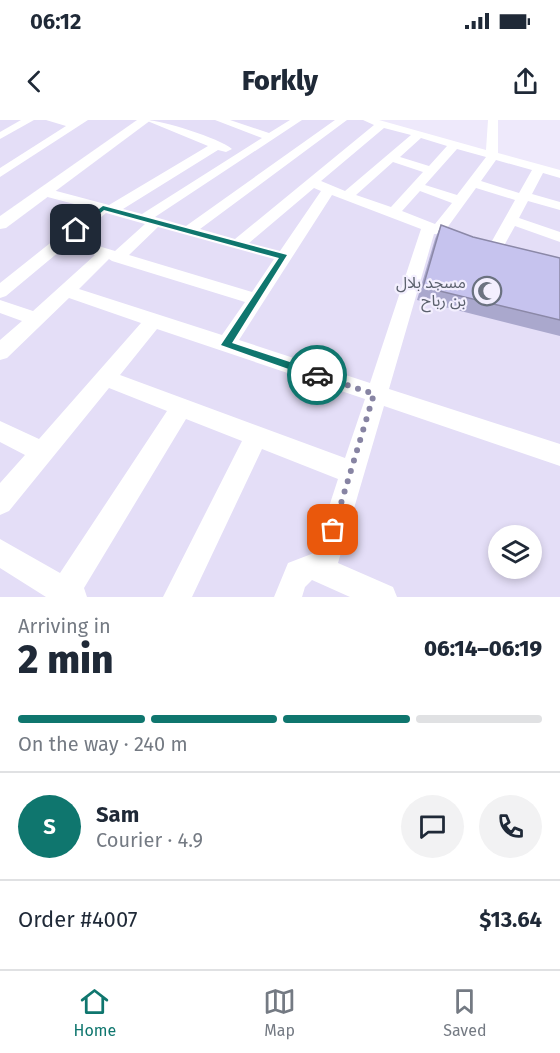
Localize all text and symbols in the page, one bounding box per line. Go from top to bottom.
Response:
text: 06:12 [30,8,81,35]
icon: back [18,65,51,98]
text: Forkly [242,65,318,97]
icon: share [509,65,542,98]
pin [50,204,101,255]
icon: home [59,213,92,246]
place label: مسجد بلال بن رباح [396,273,466,313]
mosque icon: مسجد بلال بن رباح [471,275,503,307]
courier [287,345,347,405]
icon: car [301,359,334,392]
pin [307,504,358,555]
icon: bag [316,513,349,546]
map controls [488,525,542,579]
button: layers [488,525,542,579]
text: Arriving in [18,614,111,638]
text: 06:14–06:19 [424,635,542,662]
text: 2 min [18,637,114,683]
text: On the way · 240 m [18,732,188,756]
button: chat [401,795,464,858]
button: phone [479,795,542,858]
text: Sam [96,801,139,828]
text: S [43,813,56,840]
text: Courier · 4.9 [96,828,203,852]
text: Order #4007 [18,906,138,933]
text: $13.64 [479,906,542,933]
tab: Home [74,985,116,1040]
tab: Map [263,985,296,1040]
tab: Saved [443,985,486,1040]

